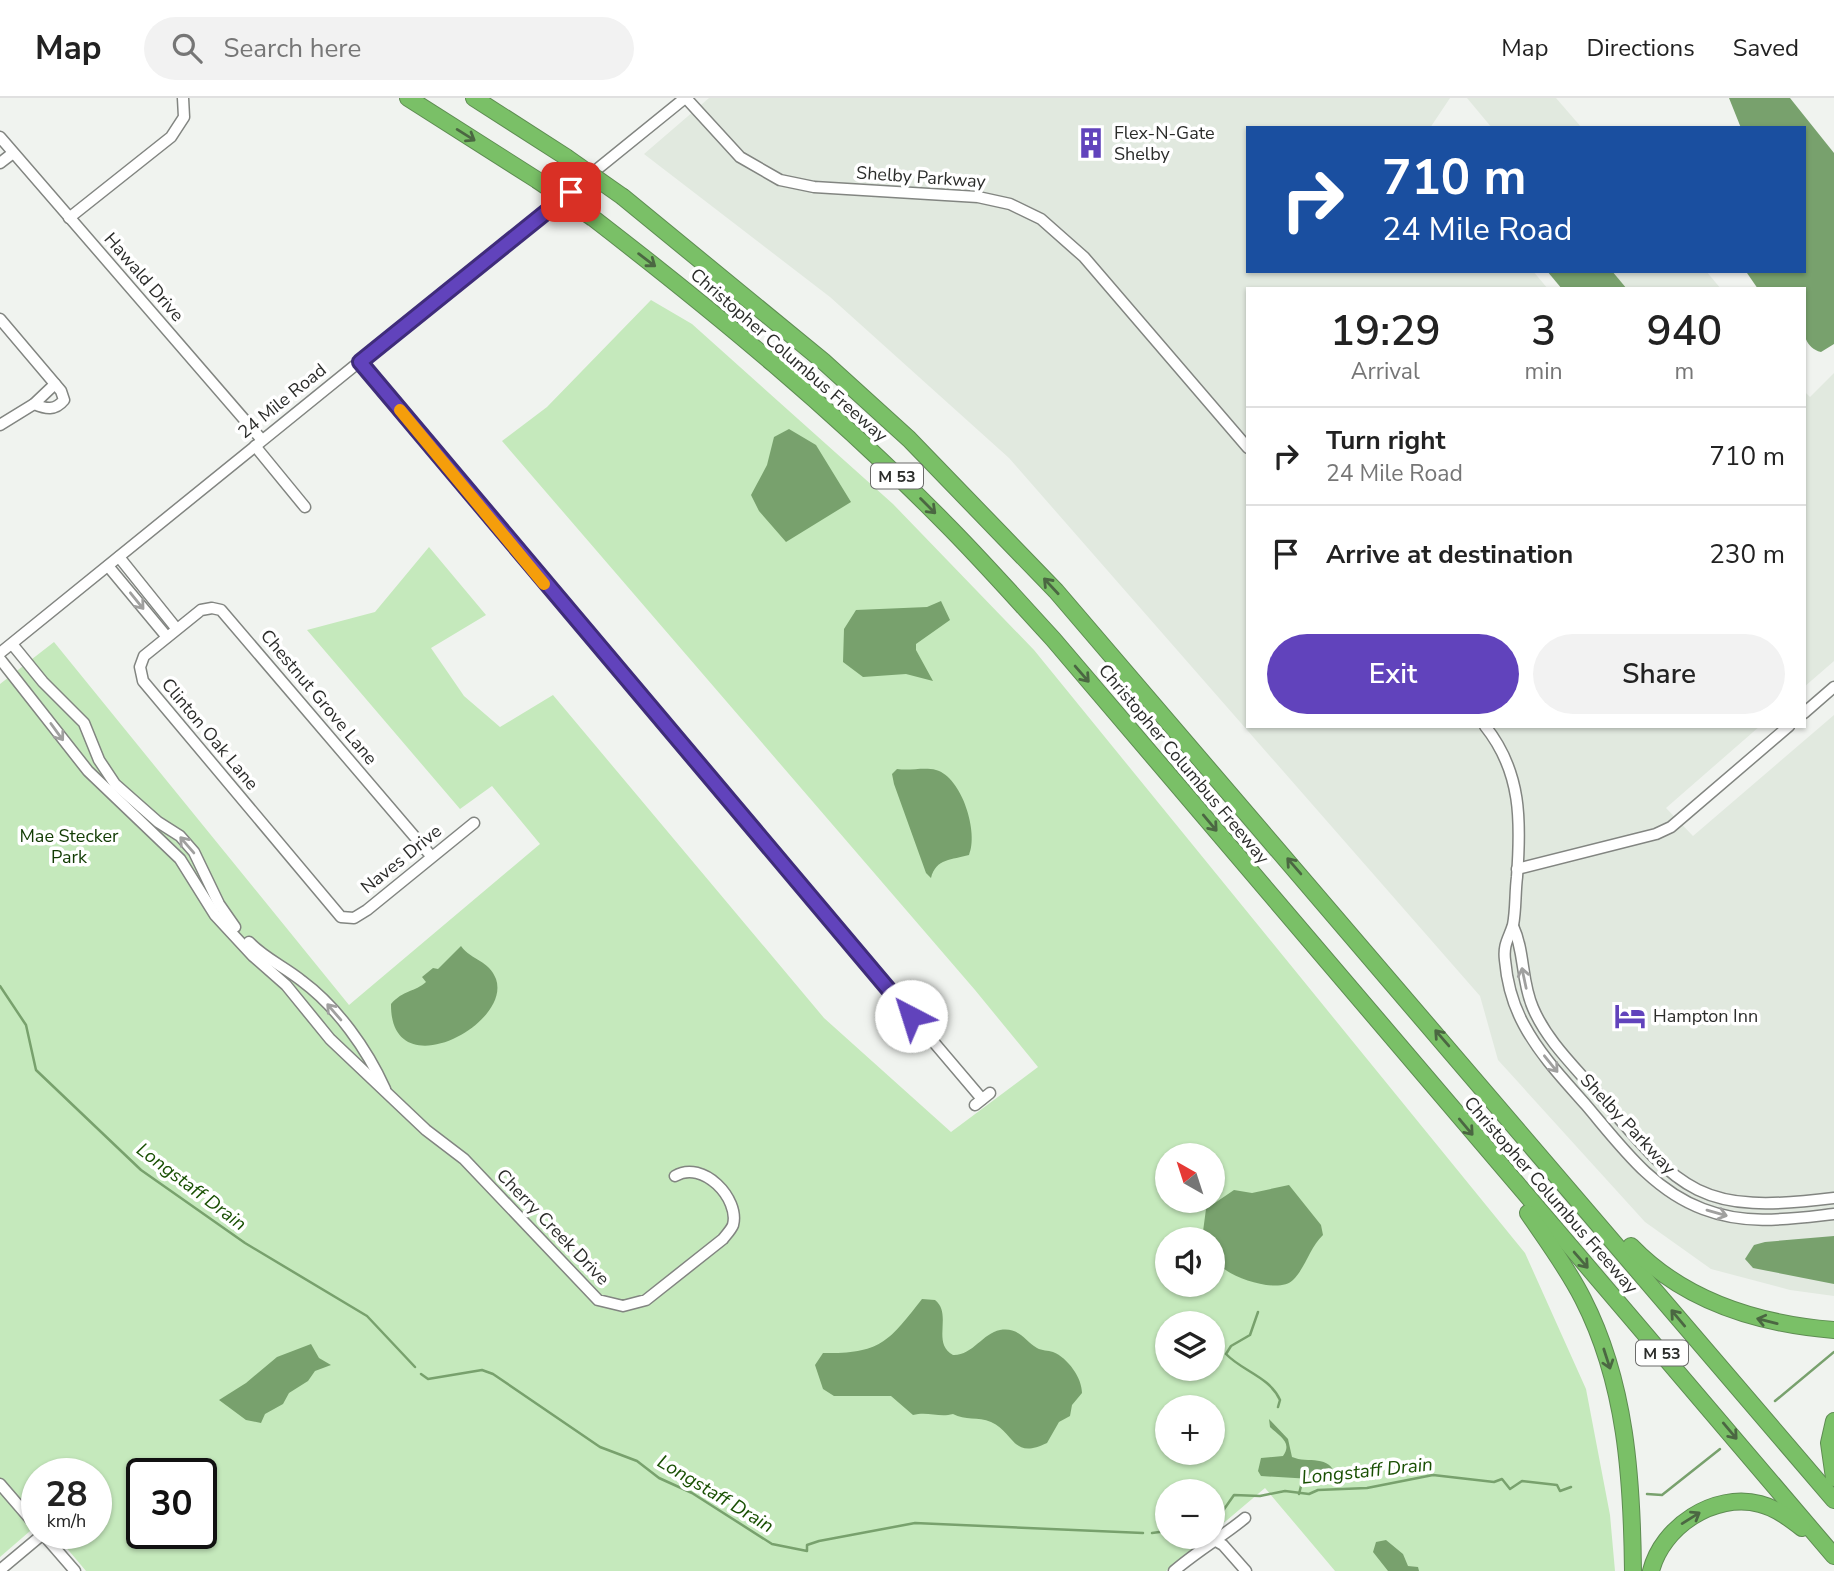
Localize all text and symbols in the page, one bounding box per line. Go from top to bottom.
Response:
search box [144,17,634,80]
text: Map [35,26,102,71]
icon: search [168,29,206,67]
text: Search here [224,31,361,66]
text: Map [1501,32,1548,64]
text: Directions [1586,32,1695,64]
text: Saved [1733,32,1799,64]
place label: Flex-N-Gate Shelby [1114,121,1215,166]
building icon: Flex-N-Gate Shelby [1074,126,1108,160]
one-way arrow [455,128,475,142]
text: 710 m [1382,144,1526,211]
icon: right [1267,154,1358,245]
street label: Shelby Parkway [855,161,987,194]
pin [541,162,601,222]
icon: arrive [552,173,590,211]
text: 24 Mile Road [1382,208,1572,251]
street label: Hawald Drive [99,227,189,327]
one-way arrow [637,252,656,267]
street label: Christopher Columbus Freeway [685,263,893,448]
text: 19:29 [1330,303,1441,360]
text: 3 [1531,303,1556,360]
text: 940 [1646,303,1722,360]
text: Arrival [1351,356,1420,387]
text: min [1525,356,1563,387]
text: m [1674,356,1694,387]
street label: 24 Mile Road [233,358,331,444]
text: Turn right [1326,423,1445,458]
icon: right [1267,437,1305,475]
text: 710 m [1709,439,1785,474]
text: 24 Mile Road [1326,458,1463,489]
road number: M 53 [871,464,923,488]
one-way arrow [920,498,937,515]
icon: arrive [1267,535,1305,573]
text: Arrive at destination [1326,537,1573,572]
text: 230 m [1709,537,1785,572]
one-way arrow [1043,578,1060,595]
one-way arrow [130,592,145,610]
street label: Chestnut Grove Lane [255,624,383,770]
button: Exit [1267,634,1519,714]
button: Share [1533,634,1785,714]
street label: Christopher Columbus Freeway [1093,659,1275,870]
one-way arrow [1074,665,1090,683]
street label: Clinton Oak Lane [156,673,264,795]
one-way arrow [50,722,64,741]
one-way arrow [1202,814,1218,832]
street label: Naves Drive [356,819,446,899]
park label: Mae Stecker Park [19,824,119,869]
one-way arrow [179,836,195,854]
one-way arrow [1286,857,1301,875]
one-way arrow [1517,967,1530,990]
position arrow [874,979,948,1053]
hotel icon: Hampton Inn [1613,999,1647,1033]
one-way arrow [326,1003,342,1021]
place label: Hampton Inn [1653,1004,1758,1028]
one-way arrow [1434,1030,1450,1048]
one-way arrow [1543,1054,1558,1072]
street label: Shelby Parkway [1575,1068,1682,1180]
street label: Christopher Columbus Freeway [1459,1091,1644,1299]
one-way arrow [1458,1118,1474,1136]
water label: Longstaff Drain [131,1137,252,1237]
north arrow [1155,1143,1225,1213]
map controls [1155,1143,1225,1549]
street label: Cherry Creek Drive [491,1164,615,1290]
one-way arrow [1705,1208,1727,1221]
button: sound [1155,1227,1225,1297]
one-way arrow [1573,1250,1589,1268]
one-way arrow [1670,1309,1686,1327]
button: layers [1155,1311,1225,1381]
one-way arrow [1756,1314,1778,1327]
road number: M 53 [1636,1340,1688,1366]
one-way arrow [1602,1348,1615,1370]
button: + [1155,1395,1225,1465]
one-way arrow [1722,1422,1738,1440]
water label: Longstaff Drain [652,1449,779,1539]
water label: Longstaff Drain [1300,1451,1434,1491]
speed limit sign: 30 [126,1458,217,1549]
text: 28 [45,1471,88,1518]
button: − [1155,1479,1225,1549]
text: km/h [47,1509,86,1533]
one-way arrow [1680,1511,1700,1525]

